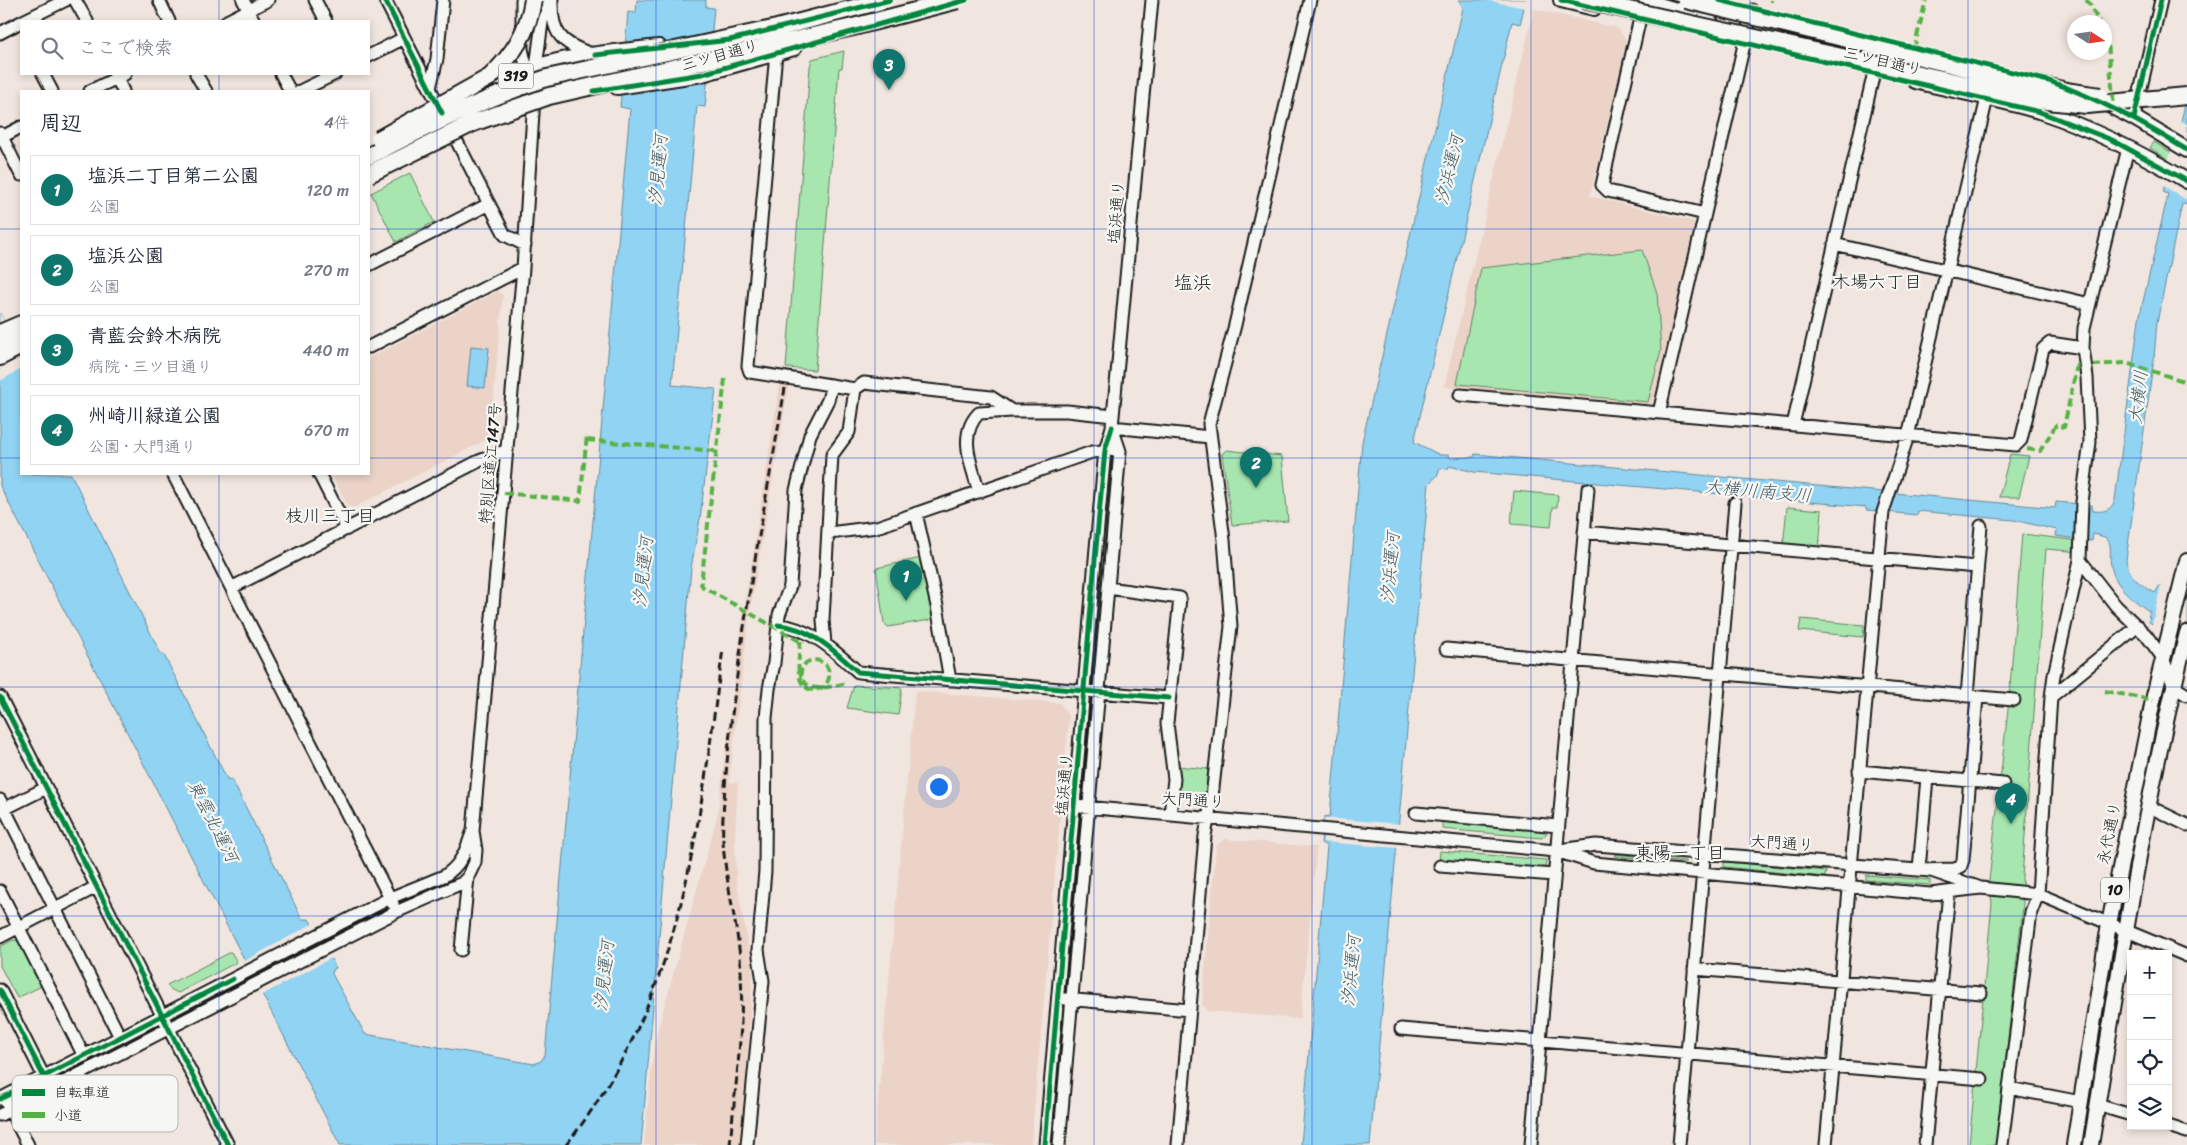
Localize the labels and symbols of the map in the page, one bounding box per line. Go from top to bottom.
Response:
north arrow [2067,15,2112,60]
street label: 三ツ目通り [678,31,762,79]
street label: 三ツ目通り [1841,38,1925,84]
pin: 3 [873,49,905,90]
road number: 319 [498,64,534,88]
water label: 汐浜運河 [1425,128,1473,209]
water label: 汐見運河 [639,130,677,207]
street label: 塩浜通り [1099,179,1133,245]
district label: 塩浜 [1174,266,1212,299]
district label: 木場六丁目 [1832,266,1922,298]
water label: 大横川 [2119,368,2157,426]
street label: 特別区道江147号 [470,401,510,525]
pin: 2 [1240,447,1272,488]
water label: 大横川南支川 [1703,470,1813,512]
district label: 枝川三丁目 [285,500,375,532]
water label: 汐浜運河 [1371,528,1409,605]
water label: 汐見運河 [623,532,663,609]
pin: 1 [890,560,922,601]
street label: 塩浜通り [1047,751,1081,817]
water label: 東雲北運河 [178,774,249,871]
your location [926,774,952,800]
street label: 大門通り [1160,783,1226,817]
pin: 4 [1995,783,2027,824]
street label: 永代通り [2089,799,2129,867]
street label: 大門通り [1749,826,1815,860]
district label: 東陽一丁目 [1635,837,1725,869]
road number: 10 [2101,878,2129,902]
water label: 汐浜運河 [1332,931,1370,1008]
water label: 汐見運河 [584,936,624,1013]
legend [12,1075,178,1132]
text: 自転車道 [54,1080,110,1105]
text: 小道 [54,1103,82,1128]

